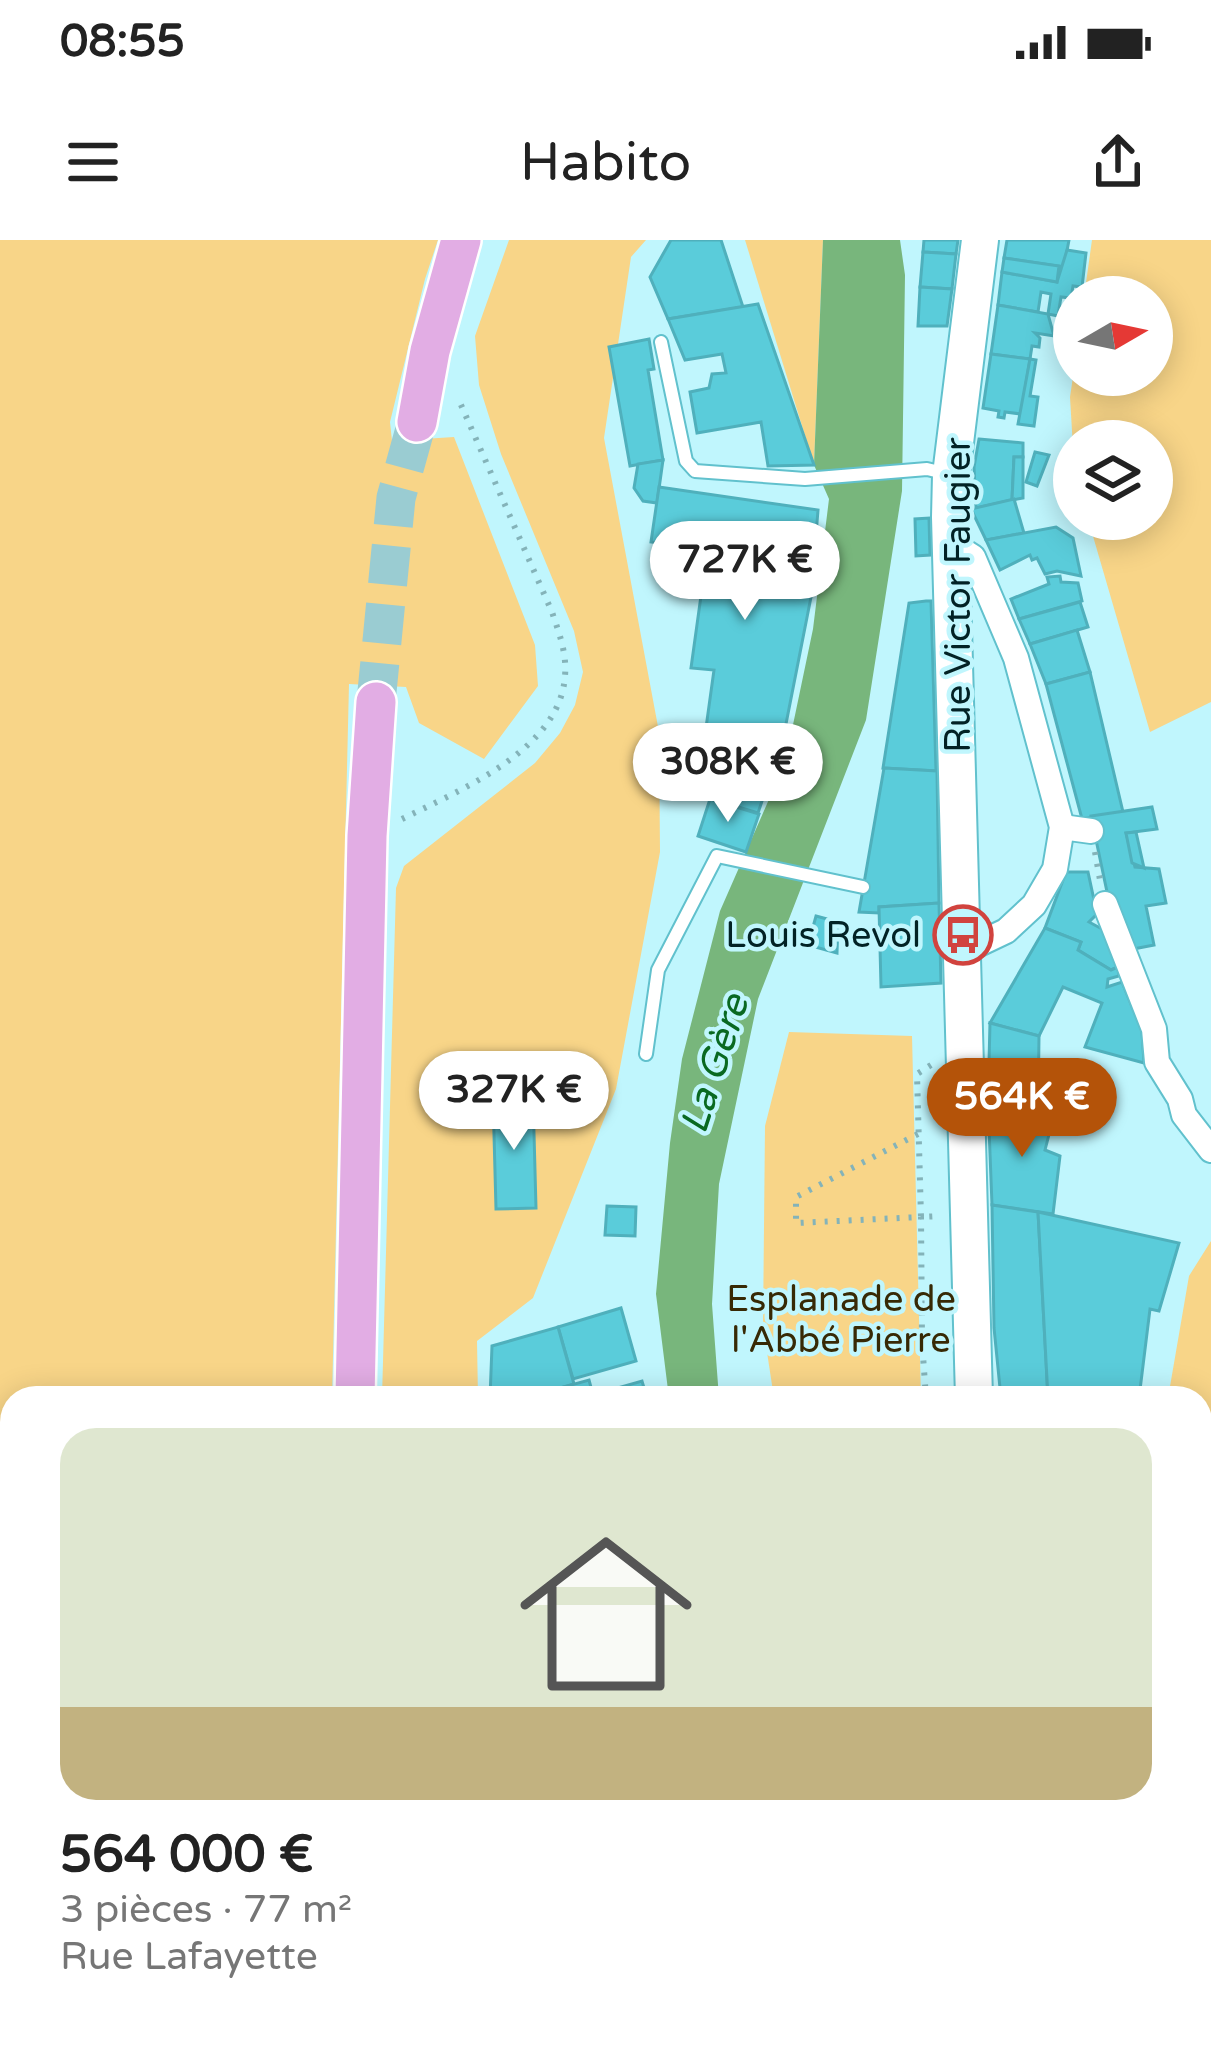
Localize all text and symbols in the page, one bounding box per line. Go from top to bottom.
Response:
text: 08:55 [60,15,185,69]
icon: menu [60,129,126,195]
icon: share [1085,129,1151,195]
text: Habito [520,130,691,195]
north arrow [1053,276,1173,396]
map controls [1053,276,1173,540]
button: layers [1053,420,1173,540]
street label: Rue Victor Faugier [937,437,980,753]
pin: 727K € [647,521,843,623]
text: 727K € [677,536,813,583]
pin: 308K € [630,723,826,825]
text: 308K € [660,738,796,785]
bus stop icon: Louis Revol [932,904,994,966]
place label: Louis Revol [725,914,921,957]
water label: La Gère [671,987,760,1139]
pin: 327K € [416,1051,612,1153]
pin: 564K € [924,1058,1120,1160]
text: 327K € [446,1066,582,1113]
text: 564K € [954,1073,1090,1120]
park label: Esplanade de l'Abbé Pierre [726,1278,956,1362]
icon: home [498,1506,714,1722]
text: 564 000 € [60,1824,313,1886]
text: 3 pièces · 77 m² [60,1886,352,1933]
text: Rue Lafayette [60,1933,318,1980]

